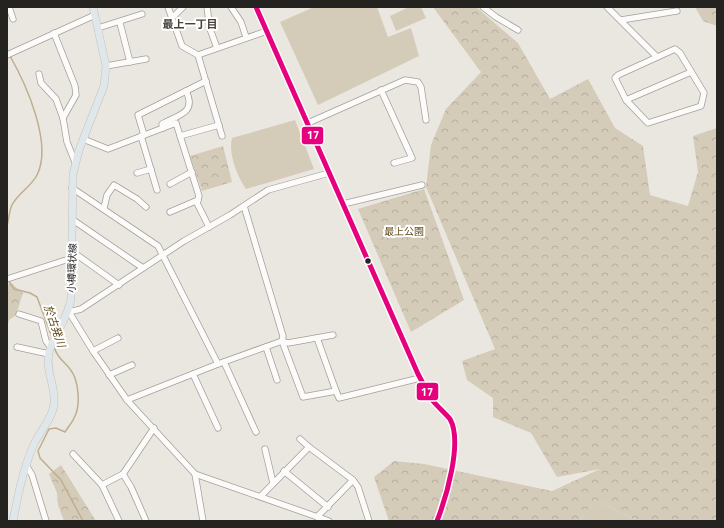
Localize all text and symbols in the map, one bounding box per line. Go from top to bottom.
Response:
district label: 最上一丁目 [163,16,218,32]
line badge: 17 [301,126,324,145]
text: 17 [307,127,319,143]
park label: 最上公園 [384,224,424,239]
street label: 小樽環状線 [64,243,80,293]
unlabelled marker [363,256,373,266]
water label: 於古発川 [40,303,70,350]
line badge: 17 [416,382,439,401]
text: 17 [421,384,433,400]

